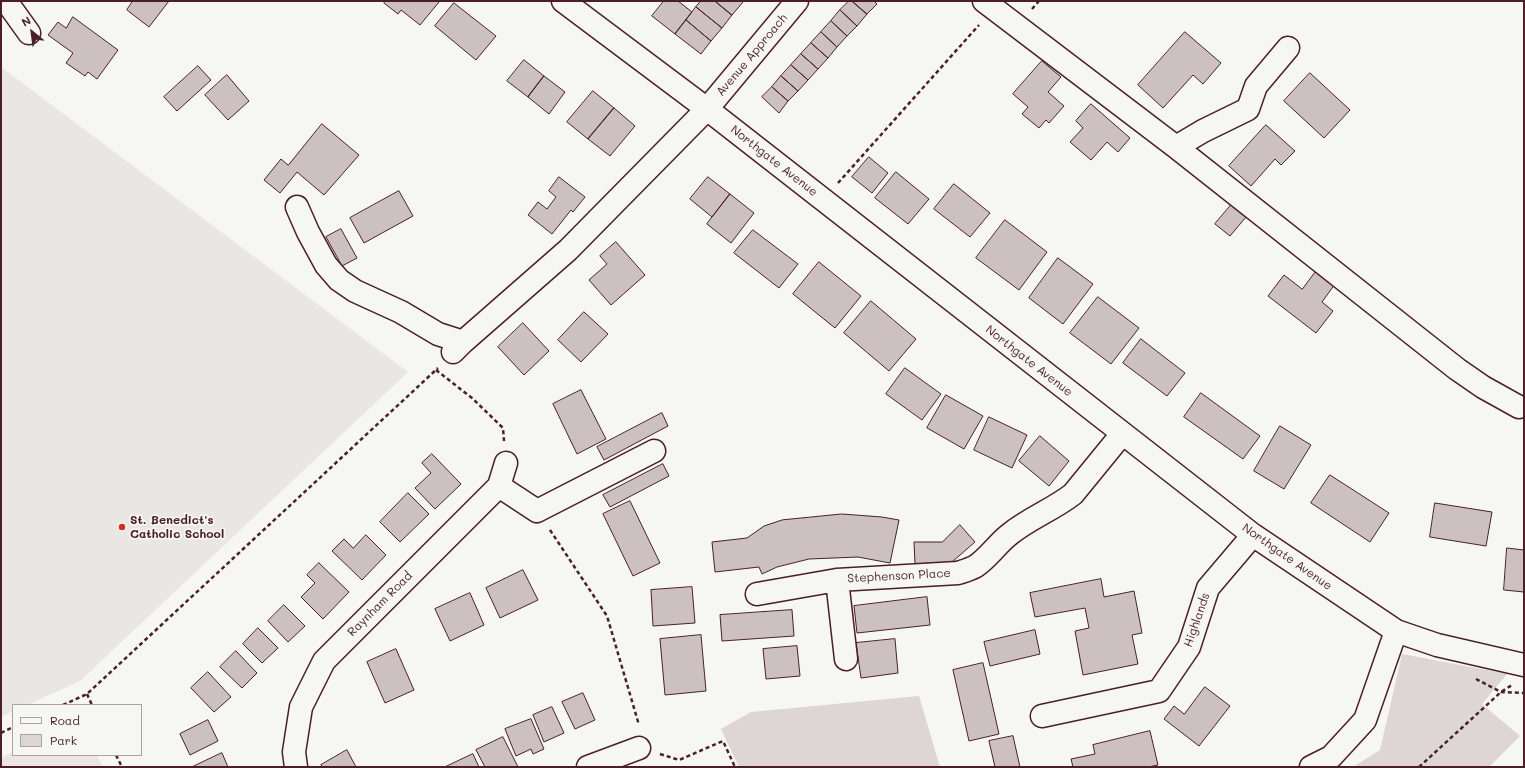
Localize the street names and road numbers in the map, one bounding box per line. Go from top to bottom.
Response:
street label: Avenue Approach [713,11,791,99]
street label: Northgate Avenue [728,123,820,199]
street label: Northgate Avenue [983,323,1075,399]
street label: Northgate Avenue [1239,521,1335,593]
street label: Stephenson Place [847,566,951,586]
street label: Raynham Road [345,569,415,639]
street label: Highlands [1181,591,1213,649]

